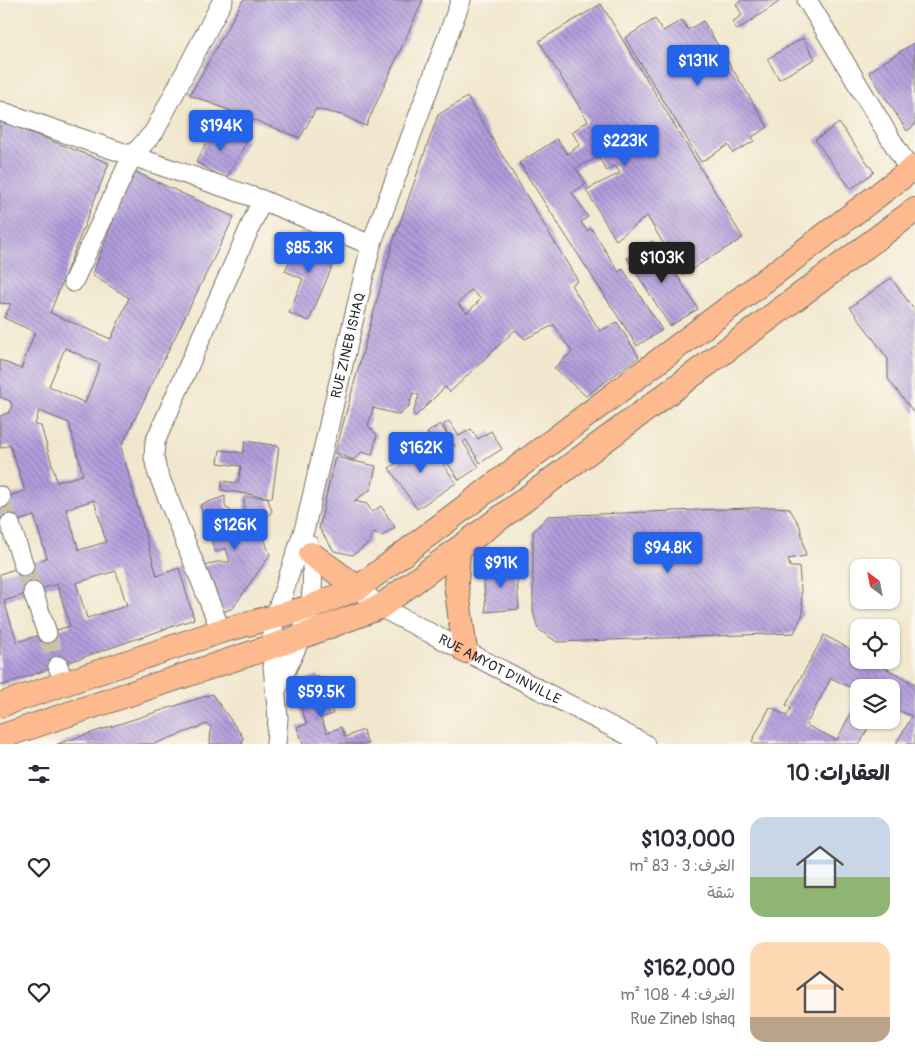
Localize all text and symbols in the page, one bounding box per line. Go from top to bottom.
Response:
pin: $131K [663,44,733,87]
text: $131K [678,51,718,71]
pin: $194K [186,110,256,152]
text: $194K [200,116,242,136]
pin: $223K [590,124,660,167]
text: $223K [603,131,647,151]
pin: $85.3K [268,232,350,274]
text: $85.3K [285,238,333,258]
pin: $103K [627,242,697,284]
text: $103K [640,248,684,268]
street label: RUE ZINEB ISHAQ [327,291,369,400]
pin: $162K [386,432,456,474]
text: $162K [400,438,442,458]
pin: $126K [200,508,270,551]
text: $126K [214,515,256,535]
pin: $94.8K [627,532,709,574]
text: $94.8K [644,538,692,558]
pin: $91K [471,546,531,589]
text: $91K [485,553,517,573]
north arrow [850,559,900,609]
map controls [850,559,900,729]
button: locate [850,619,900,669]
street label: RUE AMYOT D'INVILLE [436,631,564,708]
pin: $59.5K [280,676,362,718]
button: layers [850,679,900,729]
text: $59.5K [297,682,345,702]
icon: filters [25,760,53,788]
text: العقارات: 10 [787,760,890,787]
text: $103,000 [641,826,735,853]
icon: home [790,837,850,897]
icon: heart [25,853,53,881]
text: الغرف: 3 · 83 m² [629,856,735,876]
text: شقة [707,883,735,903]
text: $162,000 [643,955,735,982]
icon: home [790,962,850,1022]
icon: heart [25,978,53,1006]
text: الغرف: 4 · 108 m² [621,985,735,1005]
text: Rue Zineb Ishaq [630,1009,735,1029]

